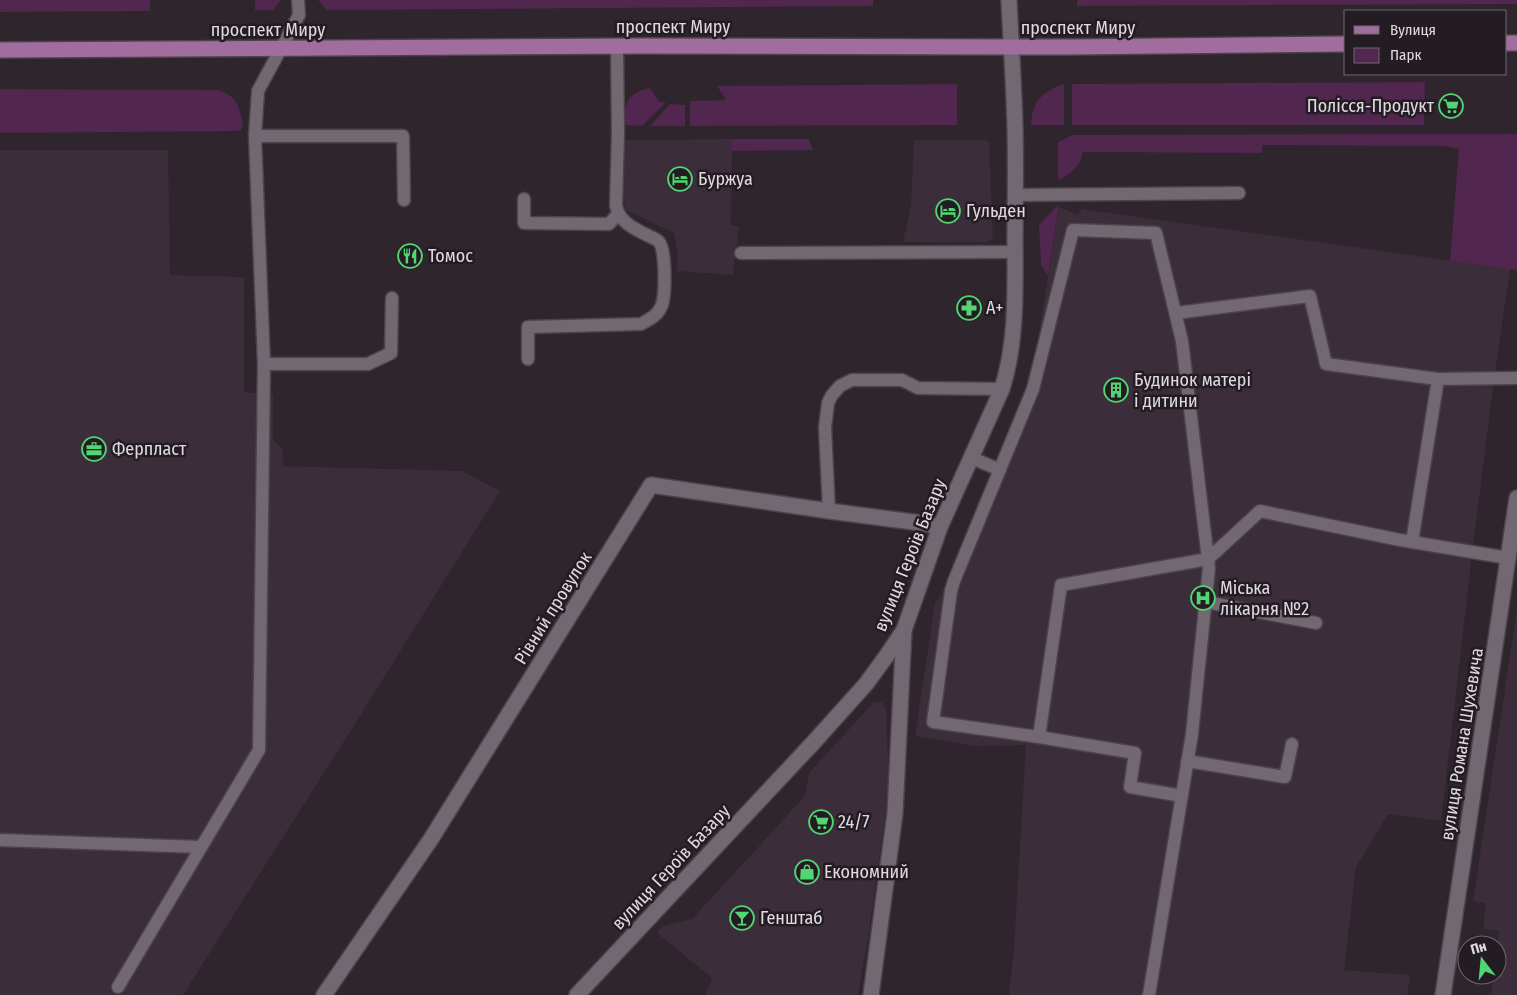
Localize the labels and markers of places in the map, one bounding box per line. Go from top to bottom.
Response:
supermarket icon: Полісся-Продукт [1438,93,1464,119]
place label: Полісся-Продукт [1307,95,1435,117]
hotel icon: Буржуа [667,166,693,192]
place label: Буржуа [698,168,753,190]
hotel icon: Гульден [935,198,961,224]
place label: Гульден [966,200,1026,222]
restaurant icon: Томос [397,243,423,269]
place label: Томос [428,245,473,267]
pharmacy icon: A+ [956,295,982,321]
place label: A+ [986,297,1004,319]
place label: Будинок матері і дитини [1134,369,1251,412]
building icon: Будинок матері і дитини [1103,377,1129,403]
office icon: Ферпласт [81,436,107,462]
place label: Ферпласт [112,438,187,460]
place label: Міська лікарня №2 [1220,577,1309,620]
hospital icon: Міська лікарня №2 [1190,585,1216,611]
supermarket icon: 24/7 [808,809,834,835]
place label: 24/7 [838,811,870,833]
shop icon: Економний [794,859,820,885]
place label: Економний [824,861,909,883]
bar icon: Генштаб [729,905,755,931]
place label: Генштаб [760,907,823,929]

